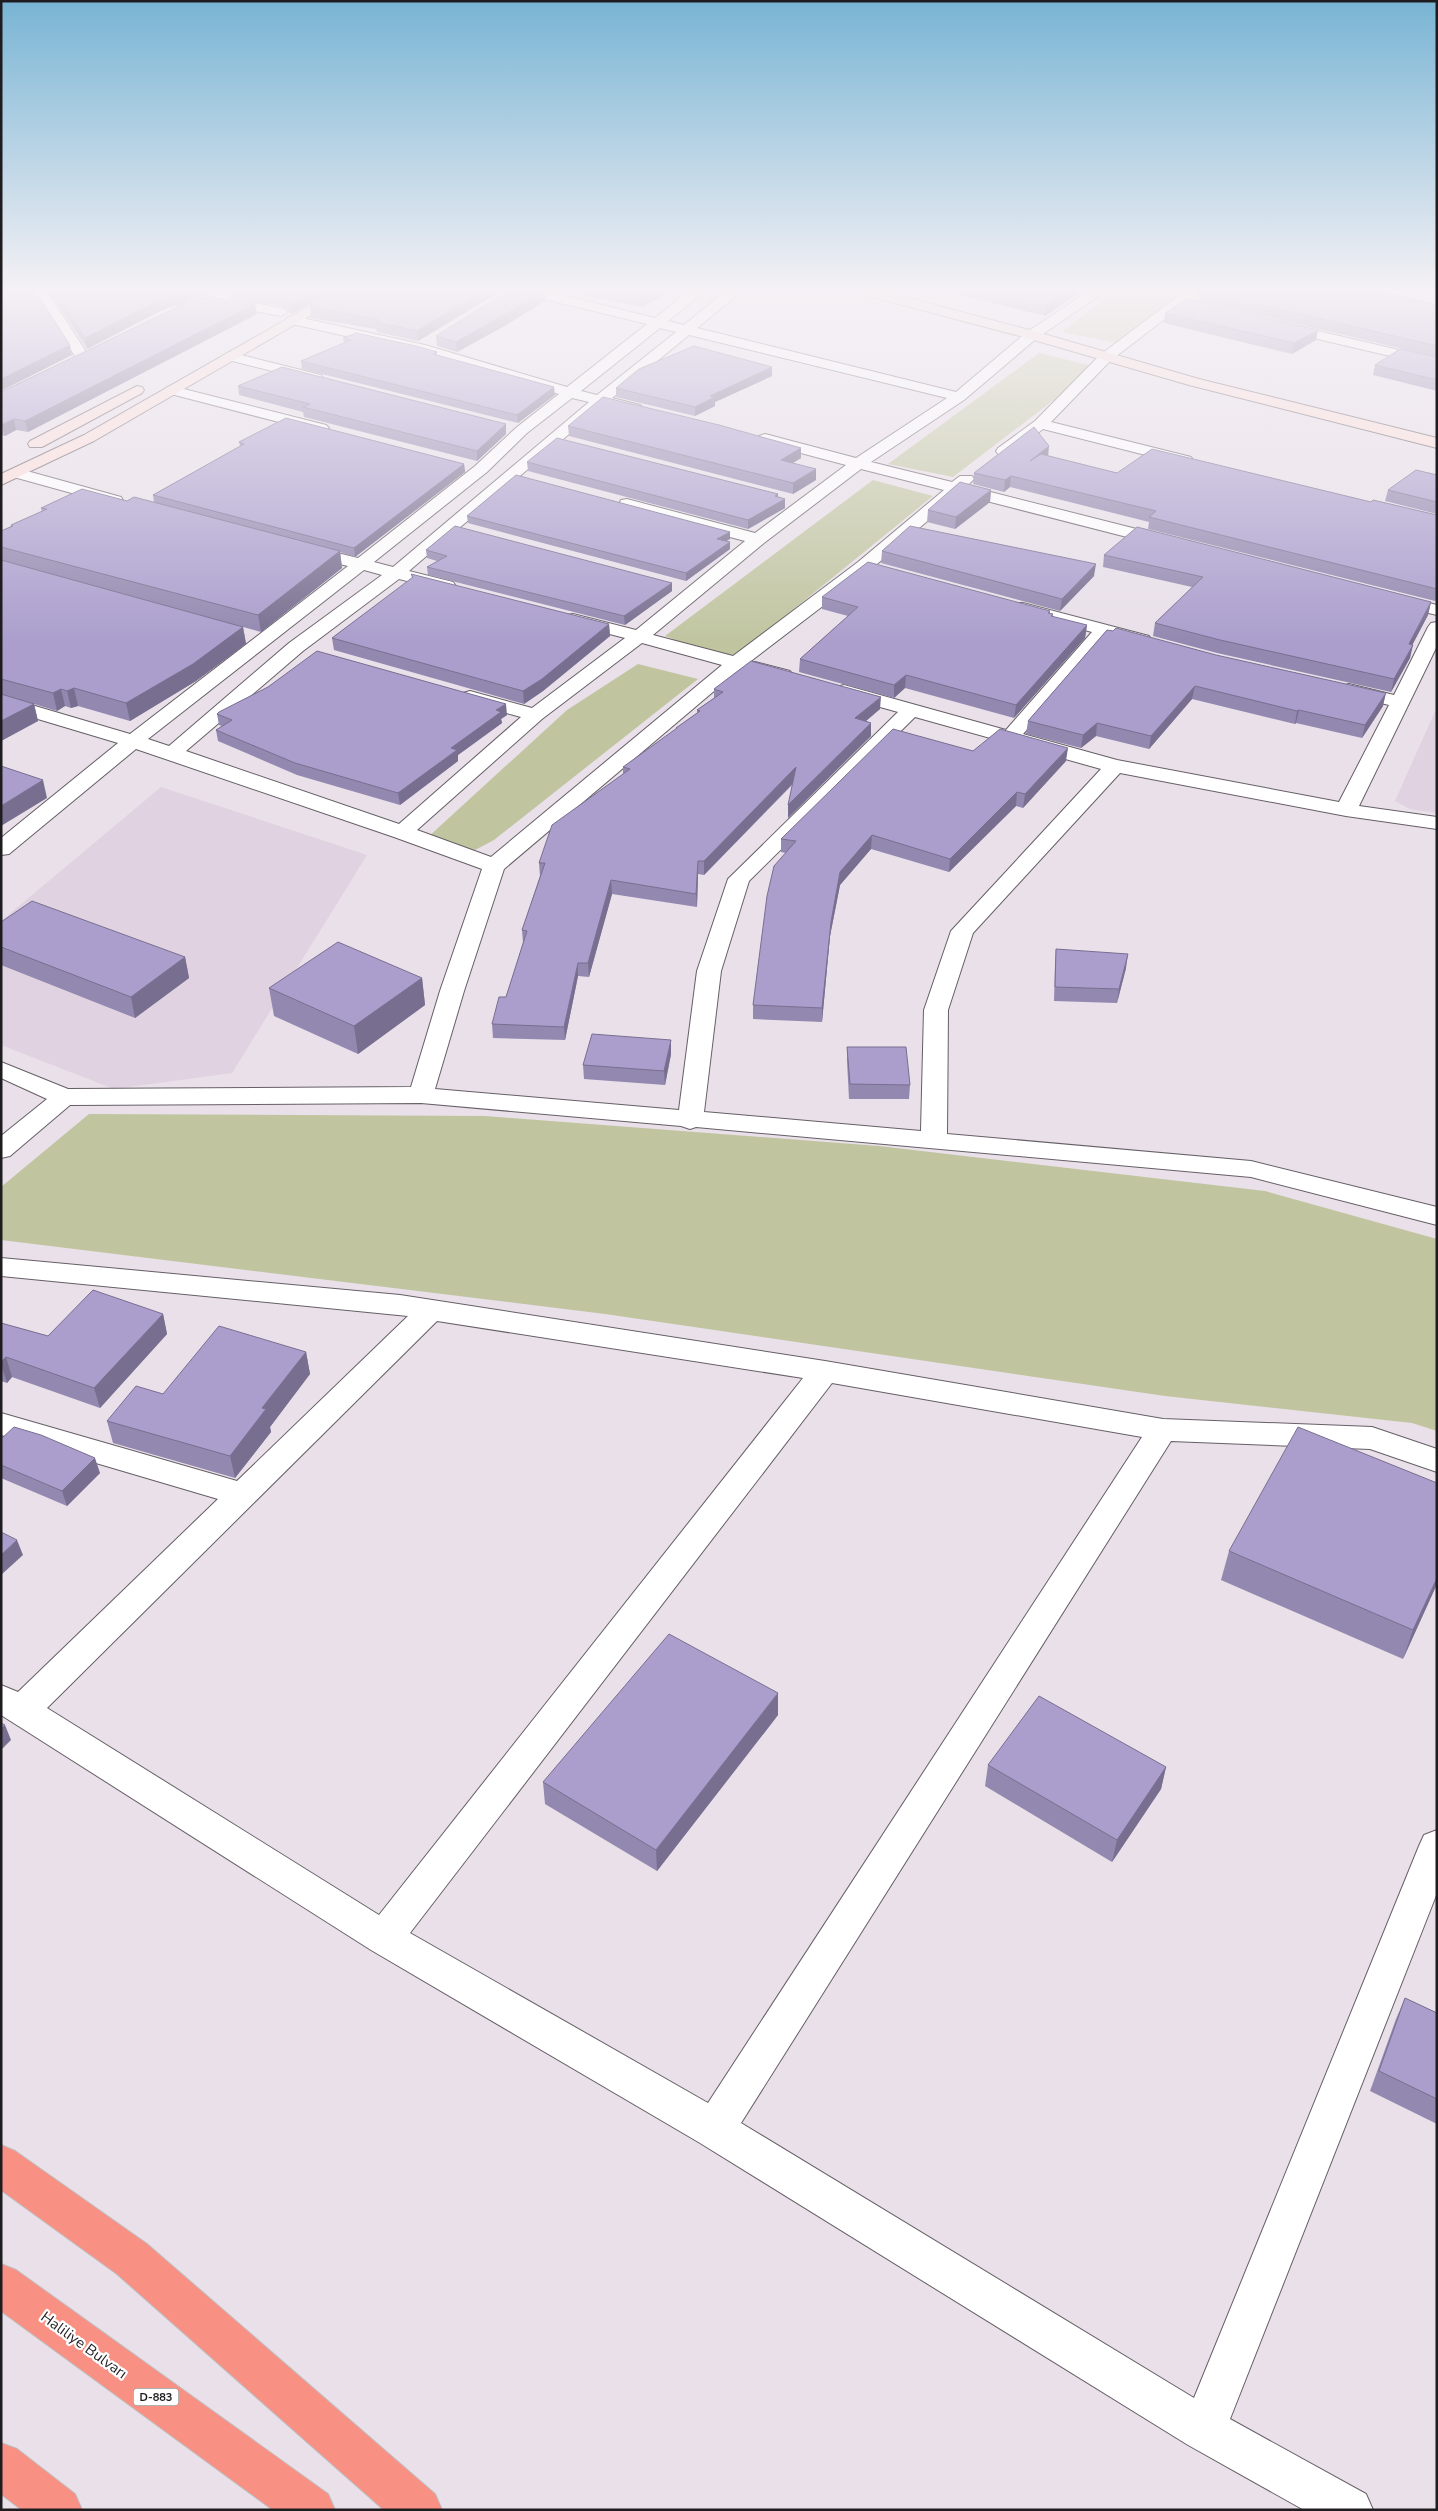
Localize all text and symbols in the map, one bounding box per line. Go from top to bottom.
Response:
street label: Haliliye Bulvarı [37,2307,131,2383]
road number: D-883 [134,2388,178,2406]

